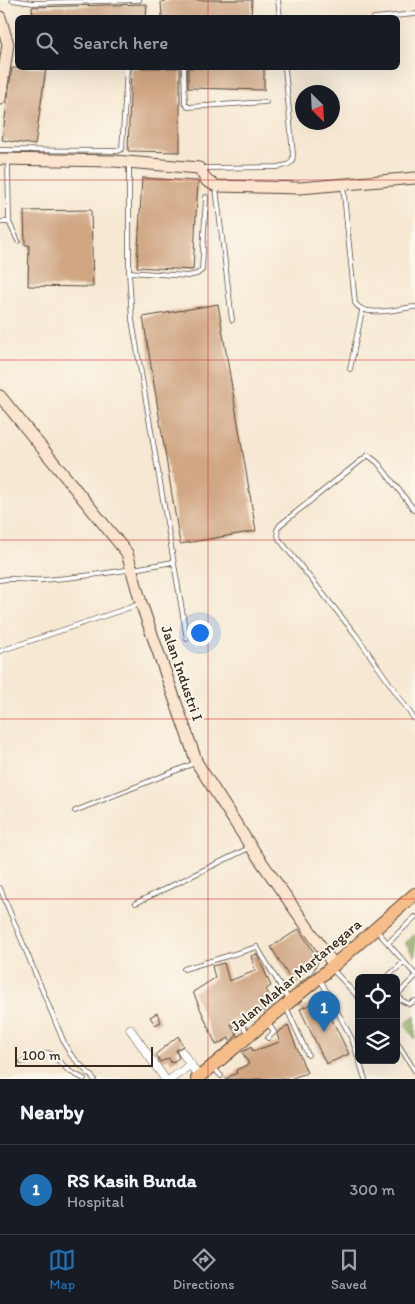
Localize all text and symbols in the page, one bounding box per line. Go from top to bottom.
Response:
search box [15,15,400,70]
icon: search [33,29,61,57]
text: Search here [73,31,168,54]
north arrow [295,85,340,130]
your location [187,620,213,646]
street label: Jalan Industri I [157,623,207,723]
street label: Jalan Mahar Martanegara [227,915,365,1035]
map controls [355,974,400,1064]
button: locate [355,974,400,1019]
pin: 1 [308,991,340,1032]
button: layers [355,1019,400,1064]
scale bar [15,1044,152,1067]
text: 100 m [22,1047,61,1064]
text: Nearby [20,1099,84,1124]
text: RS Kasih Bunda [67,1169,197,1192]
text: 1 [32,1180,40,1199]
text: 300 m [350,1180,395,1199]
text: Hospital [67,1192,124,1211]
tab: Map [48,1246,76,1293]
tab: Directions [173,1246,234,1293]
tab: Saved [331,1246,367,1293]

